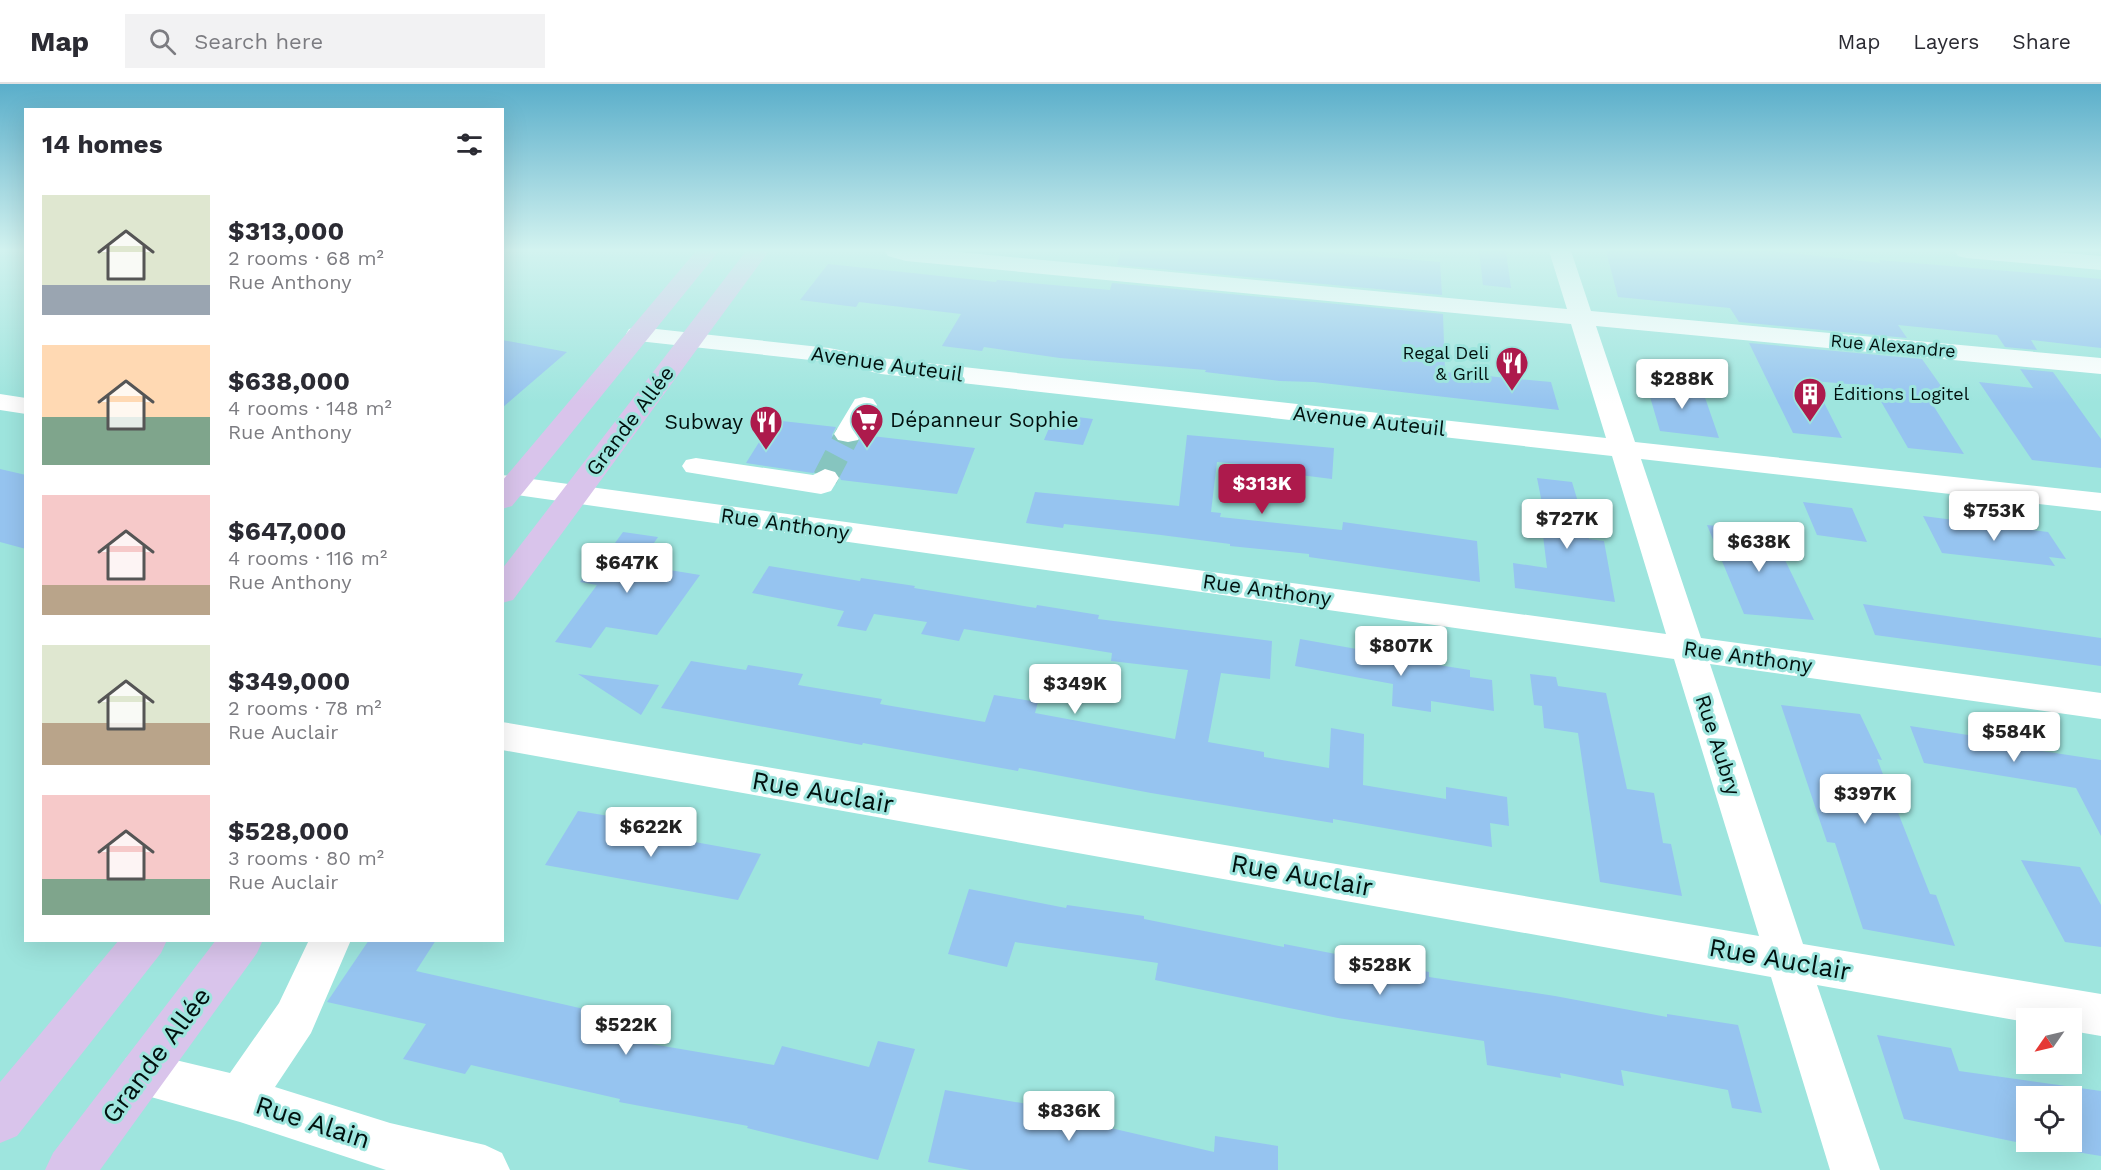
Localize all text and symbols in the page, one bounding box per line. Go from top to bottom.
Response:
search box [125,14,545,68]
text: Map [30,25,89,58]
icon: search [146,25,179,58]
text: Search here [194,29,323,54]
text: Map [1837,29,1880,54]
text: Layers [1913,29,1979,54]
text: Share [2012,29,2071,54]
icon: filters [453,128,486,161]
text: 14 homes [42,129,163,159]
text: $313,000 [228,216,344,246]
icon: home [90,219,162,291]
text: 2 rooms · 68 m² [228,246,384,270]
text: Rue Anthony [228,270,352,294]
street label: Rue Alexandre [1830,330,1957,361]
street label: Avenue Auteuil [810,340,965,387]
place label: Regal Deli & Grill [1403,342,1489,384]
restaurant icon: Regal Deli & Grill [1494,345,1530,392]
pin: $288K [1640,359,1724,410]
street label: Grande Allée [580,361,679,481]
text: $638,000 [228,366,350,396]
text: $288K [1650,366,1714,390]
icon: home [90,369,162,441]
building icon: Éditions Logitel [1792,376,1828,423]
place label: Éditions Logitel [1833,383,1970,404]
text: 4 rooms · 148 m² [228,396,392,420]
street label: Avenue Auteuil [1292,400,1447,441]
supermarket icon: Dépanneur Sophie [849,402,885,449]
restaurant icon: Subway [748,404,784,451]
place label: Dépanneur Sophie [890,407,1079,432]
place label: Subway [664,409,743,434]
text: Rue Anthony [228,420,352,444]
pin: $313K [1220,464,1304,515]
text: $313K [1232,471,1292,495]
pin: $753K [1952,491,2036,542]
text: $753K [1963,498,2025,522]
pin: $727K [1525,499,1609,550]
street label: Rue Anthony [719,502,851,545]
text: $727K [1536,506,1598,530]
text: $647,000 [228,516,346,546]
icon: home [90,519,162,591]
pin: $638K [1717,522,1801,573]
text: $638K [1727,529,1791,553]
pin: $647K [585,543,669,594]
text: 4 rooms · 116 m² [228,546,387,570]
text: $647K [595,550,659,574]
street label: Rue Anthony [1201,568,1333,611]
text: Rue Anthony [228,570,352,594]
pin: $807K [1359,626,1443,677]
text: $807K [1369,633,1433,657]
street label: Rue Anthony [1682,635,1814,678]
pin: $349K [1033,664,1117,715]
text: $349,000 [228,666,350,696]
icon: home [90,669,162,741]
text: $349K [1043,671,1107,695]
street label: Rue Aubry [1690,691,1747,798]
text: 2 rooms · 78 m² [228,696,382,720]
pin: $584K [1972,712,2056,763]
text: $584K [1982,719,2046,743]
text: Rue Auclair [228,720,338,744]
street label: Rue Auclair [750,765,896,819]
pin: $397K [1823,774,1907,825]
text: $397K [1834,781,1896,805]
pin: $622K [609,807,693,858]
text: $622K [620,814,682,838]
text: $528,000 [228,816,349,846]
icon: home [90,819,162,891]
text: 3 rooms · 80 m² [228,846,384,870]
street label: Rue Auclair [1229,848,1375,902]
text: Rue Auclair [228,870,338,894]
street label: Rue Auclair [1707,932,1853,986]
pin: $528K [1338,945,1422,996]
text: $528K [1349,952,1411,976]
street label: Grande Allée [95,981,217,1129]
pin: $522K [584,1005,668,1056]
north arrow [2016,1008,2082,1074]
map controls [2016,1008,2082,1152]
text: $522K [595,1012,657,1036]
button: locate [2016,1086,2082,1152]
street label: Rue Alain [252,1089,374,1155]
pin: $836K [1027,1091,1111,1142]
text: $836K [1037,1098,1101,1122]

